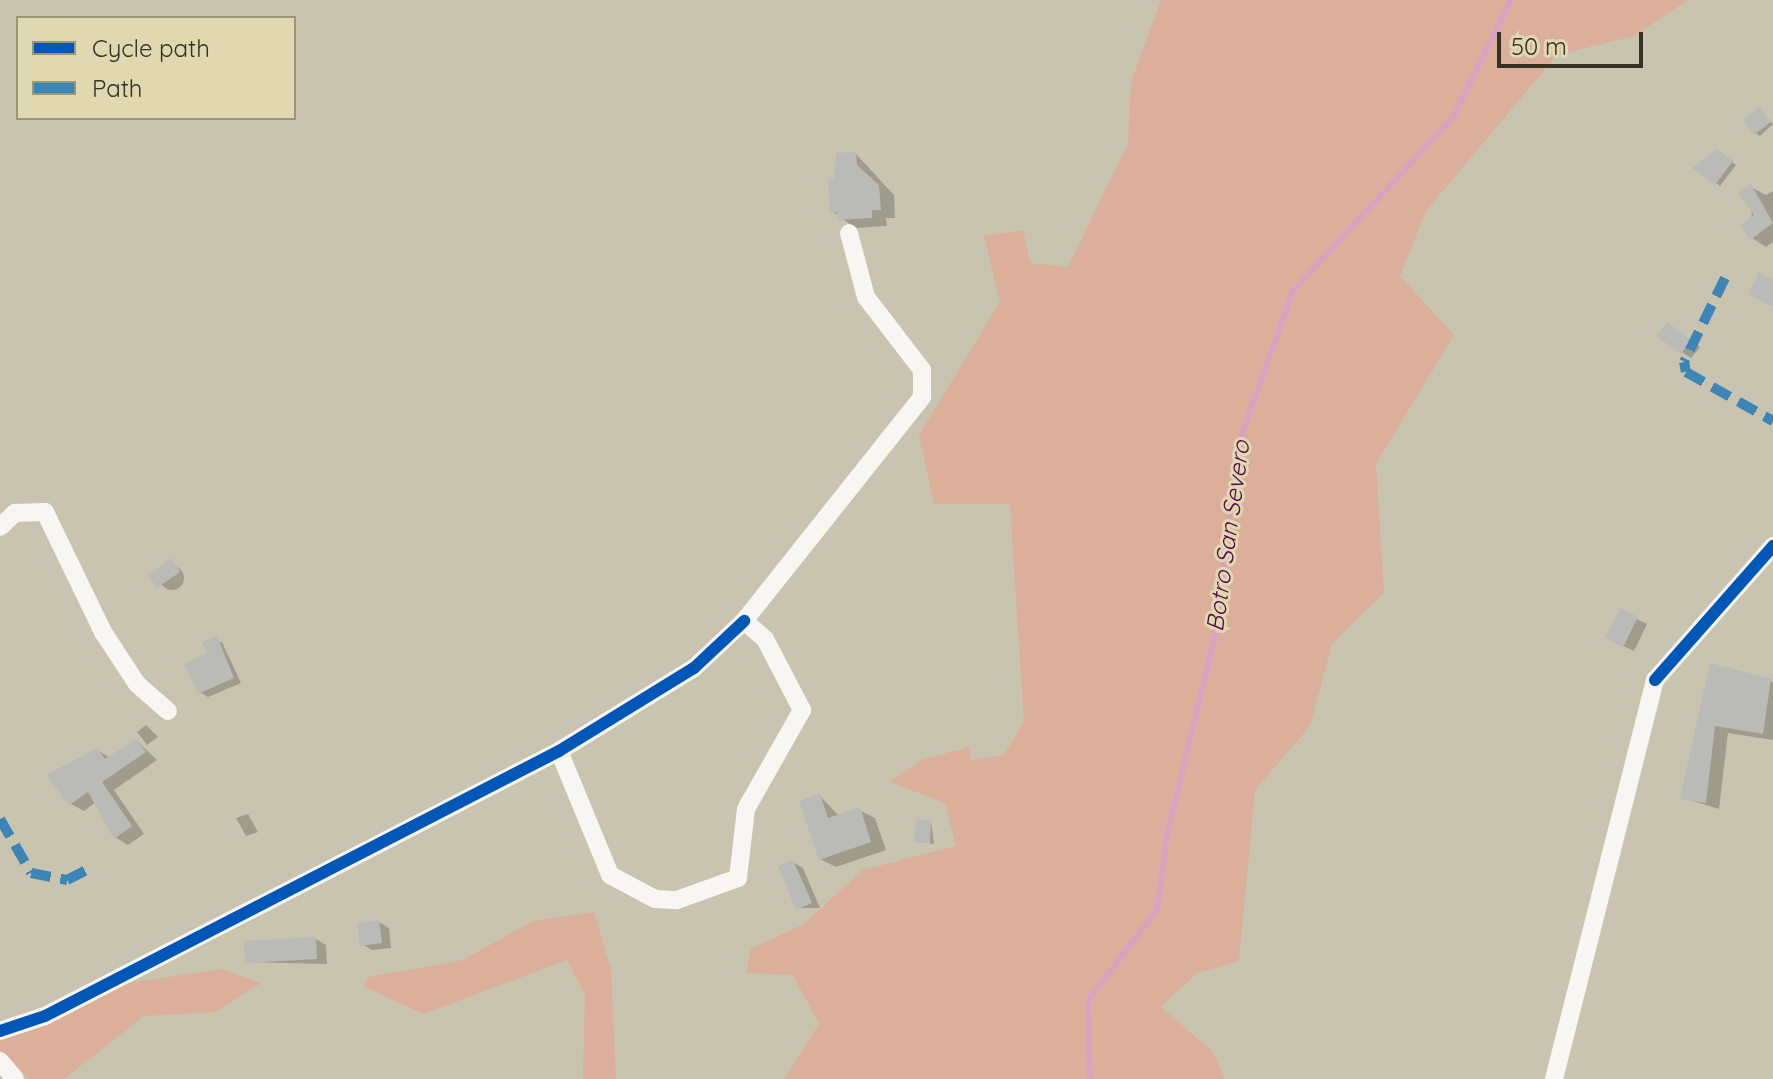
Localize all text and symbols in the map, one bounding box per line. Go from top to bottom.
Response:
legend [16,16,296,120]
scale bar [1501,16,1647,66]
text: 50 m [1511,31,1567,61]
text: Cycle path [92,33,210,63]
text: Path [92,73,143,103]
water label: Botro San Severo [1200,439,1256,633]

